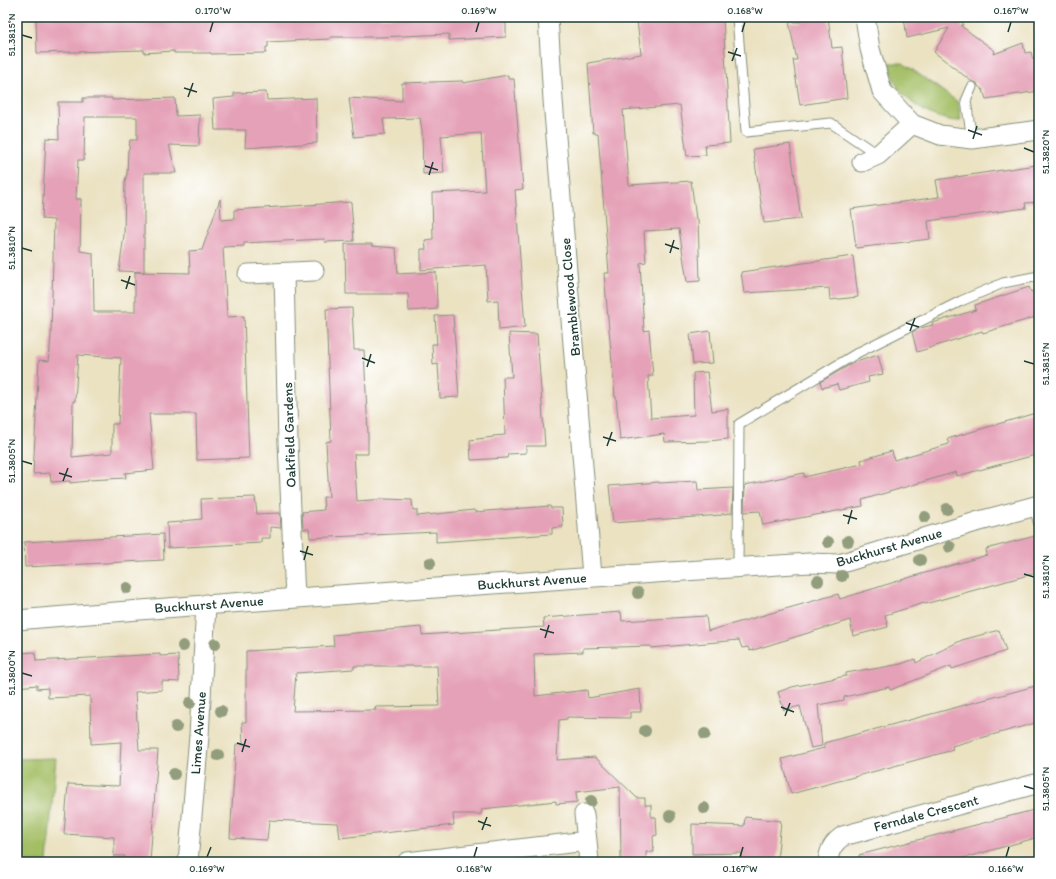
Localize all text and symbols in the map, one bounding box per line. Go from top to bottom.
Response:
text: 0.170°W [195,4,231,17]
text: 0.169°W [461,4,497,17]
text: 0.168°W [727,4,763,17]
text: 0.167°W [993,4,1029,17]
text: 51.3815°N [5,13,18,56]
text: 51.3820°N [1039,130,1052,174]
text: 51.3810°N [5,226,18,270]
street label: Bramblewood Close [557,237,584,357]
text: 51.3815°N [1039,342,1052,385]
street label: Oakfield Gardens [279,382,300,488]
text: 51.3805°N [5,439,18,483]
street label: Buckhurst Avenue [834,524,944,571]
text: 51.3810°N [1039,555,1052,599]
street label: Buckhurst Avenue [477,569,588,594]
street label: Buckhurst Avenue [154,592,265,617]
text: 51.3800°N [5,650,18,696]
street label: Limes Avenue [187,691,210,775]
text: 51.3805°N [1039,767,1052,811]
street label: Ferndale Crescent [872,791,980,836]
text: 0.169°W [189,862,225,875]
text: 0.168°W [456,862,492,875]
text: 0.167°W [722,862,758,875]
text: 0.166°W [988,862,1024,875]

